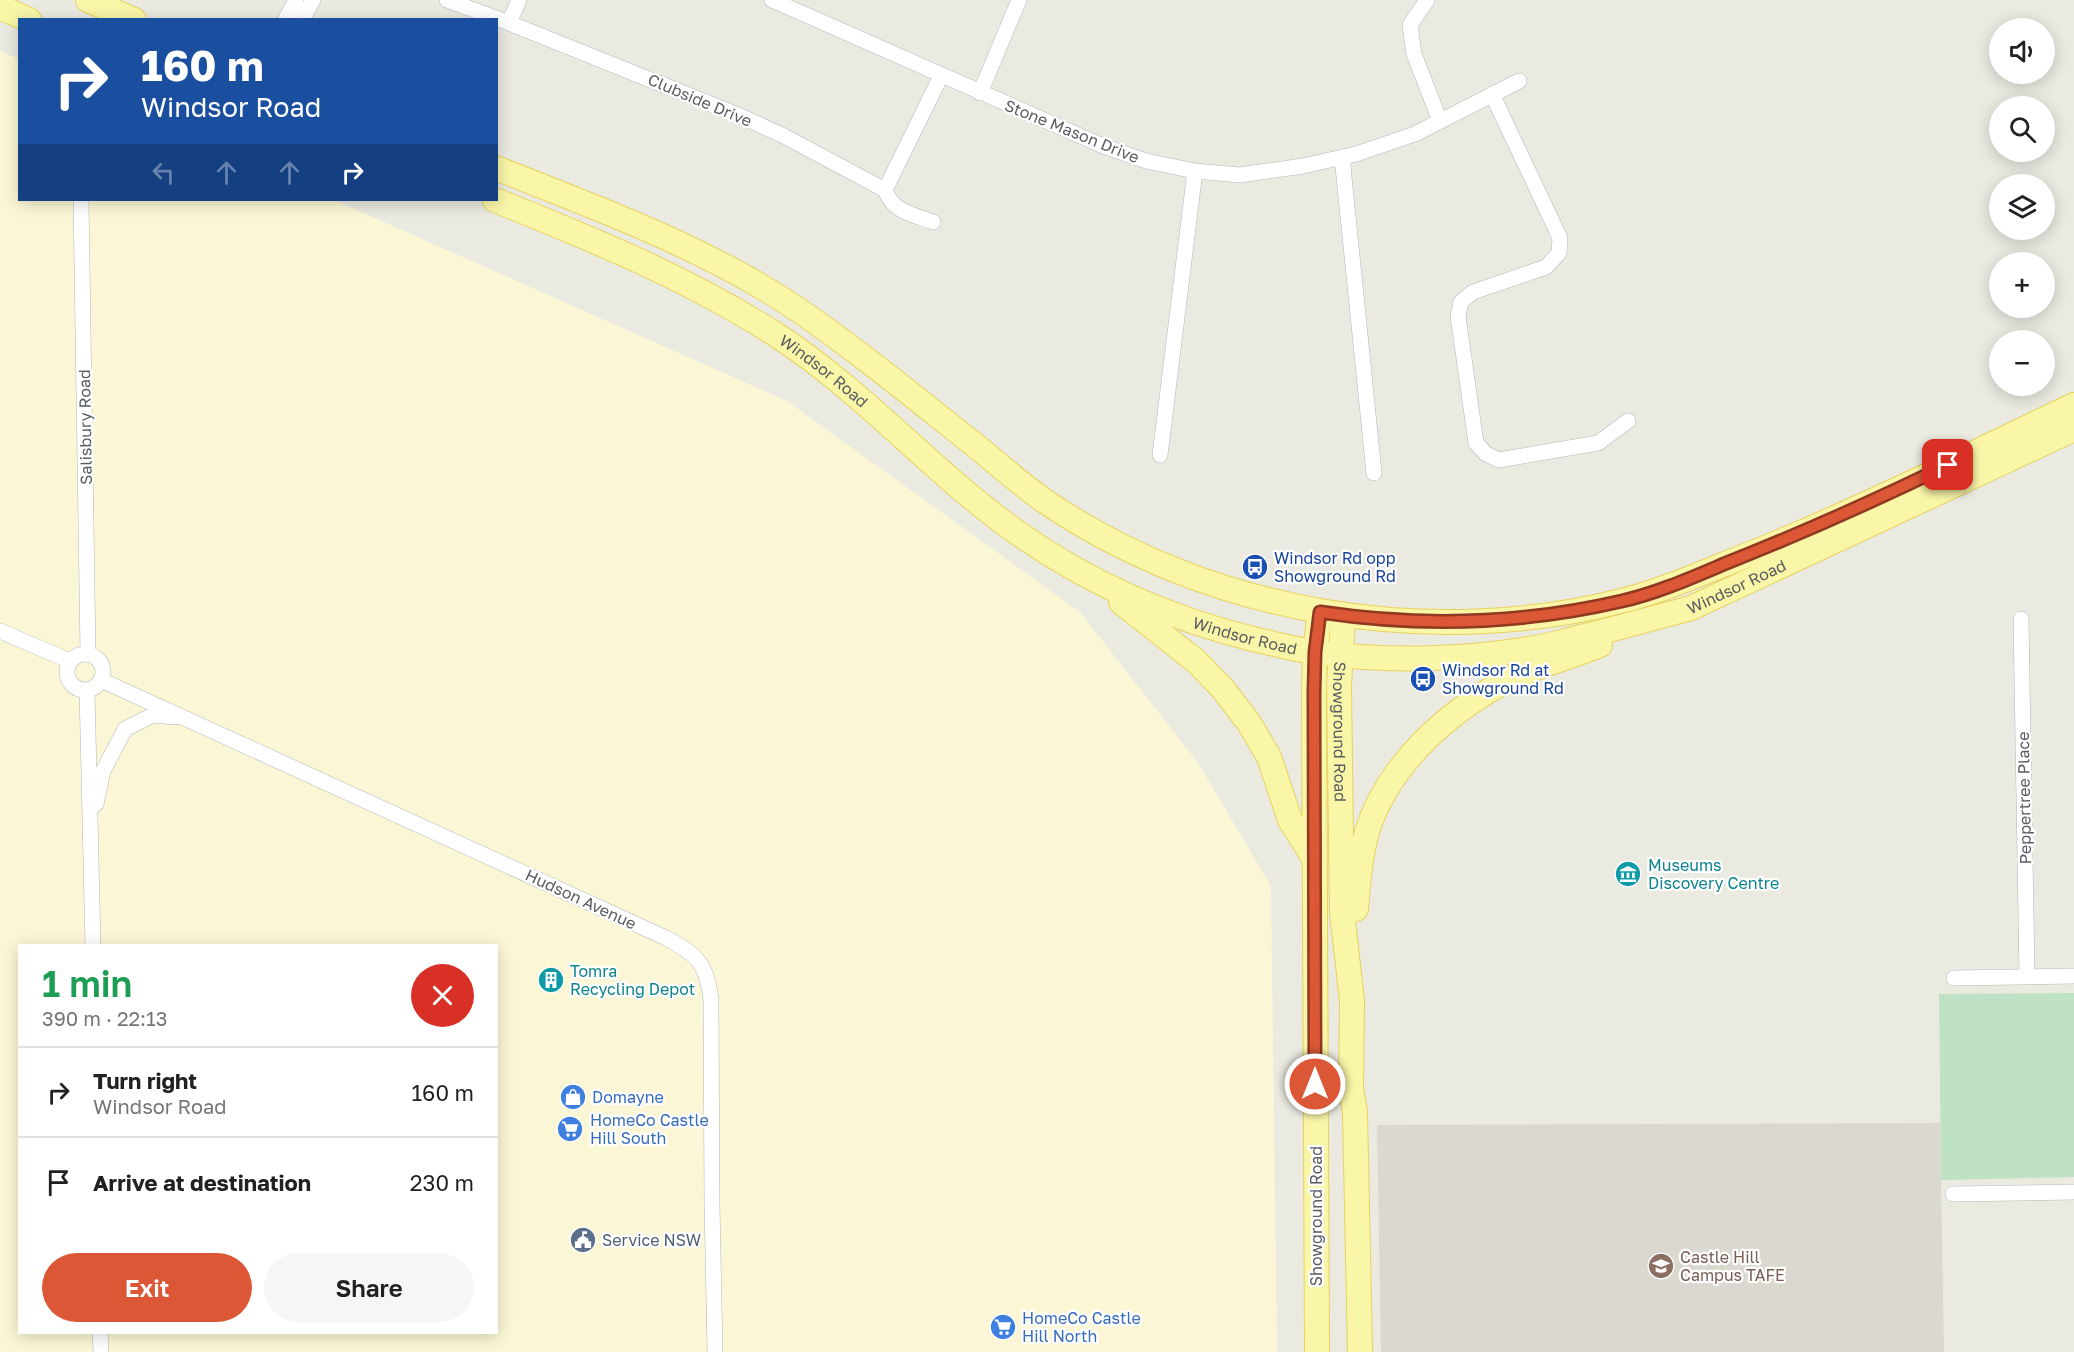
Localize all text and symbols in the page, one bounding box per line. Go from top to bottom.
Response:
map controls [1989,18,2055,396]
button: sound [1989,18,2055,84]
text: 160 m [141,40,264,90]
icon: right [42,42,120,120]
street label: Clubside Drive [645,69,755,131]
text: Windsor Road [141,91,321,123]
street label: Stone Mason Drive [1002,95,1142,167]
button: search [1989,96,2055,162]
icon: left [147,156,180,189]
icon: ahead [210,156,243,189]
icon: ahead [273,156,306,189]
icon: right [336,156,369,189]
button: layers [1989,174,2055,240]
button: + [1989,252,2055,318]
street label: Windsor Road [776,330,872,411]
button: − [1989,330,2055,396]
street label: Salisbury Road [74,369,96,485]
pin [1922,439,1973,490]
icon: arrive [1931,448,1964,481]
place label: Windsor Rd opp Showground Rd [1274,548,1396,586]
bus stop icon: Windsor Rd opp Showground Rd [1240,552,1270,582]
street label: Windsor Road [1684,555,1789,618]
street label: Windsor Road [1190,612,1299,659]
place label: Windsor Rd at Showground Rd [1442,660,1564,698]
street label: Showground Road [1329,661,1351,802]
bus stop icon: Windsor Rd at Showground Rd [1408,664,1438,694]
street label: Peppertree Place [2013,731,2035,865]
place label: Museums Discovery Centre [1648,855,1779,893]
museum icon: Museums Discovery Centre [1613,859,1643,889]
street label: Hudson Avenue [522,865,640,933]
place label: Tomra Recycling Depot [570,961,695,999]
text: 1 min [42,962,132,1005]
button: close [411,964,474,1027]
building icon: Tomra Recycling Depot [536,965,566,995]
text: 390 m · 22:13 [42,1006,168,1030]
position arrow [1283,1052,1347,1116]
text: Turn right [93,1067,197,1094]
icon: right [42,1076,75,1109]
text: 160 m [411,1079,474,1106]
shop icon: Domayne [558,1082,588,1112]
place label: Domayne [592,1087,664,1107]
text: Windsor Road [93,1094,227,1118]
place label: HomeCo Castle Hill South [590,1110,709,1148]
supermarket icon: HomeCo Castle Hill South [555,1114,585,1144]
street label: Showground Road [1306,1146,1326,1286]
icon: arrive [42,1166,75,1199]
text: Arrive at destination [93,1169,311,1196]
text: 230 m [410,1169,474,1196]
public building icon: Service NSW [568,1225,598,1255]
place label: Service NSW [602,1230,701,1250]
place label: Castle Hill Campus TAFE [1680,1247,1785,1285]
school or university icon: Castle Hill Campus TAFE [1646,1251,1676,1281]
button: Exit [42,1253,252,1322]
button: Share [264,1253,474,1322]
place label: HomeCo Castle Hill North [1022,1308,1141,1346]
supermarket icon: HomeCo Castle Hill North [988,1312,1018,1342]

